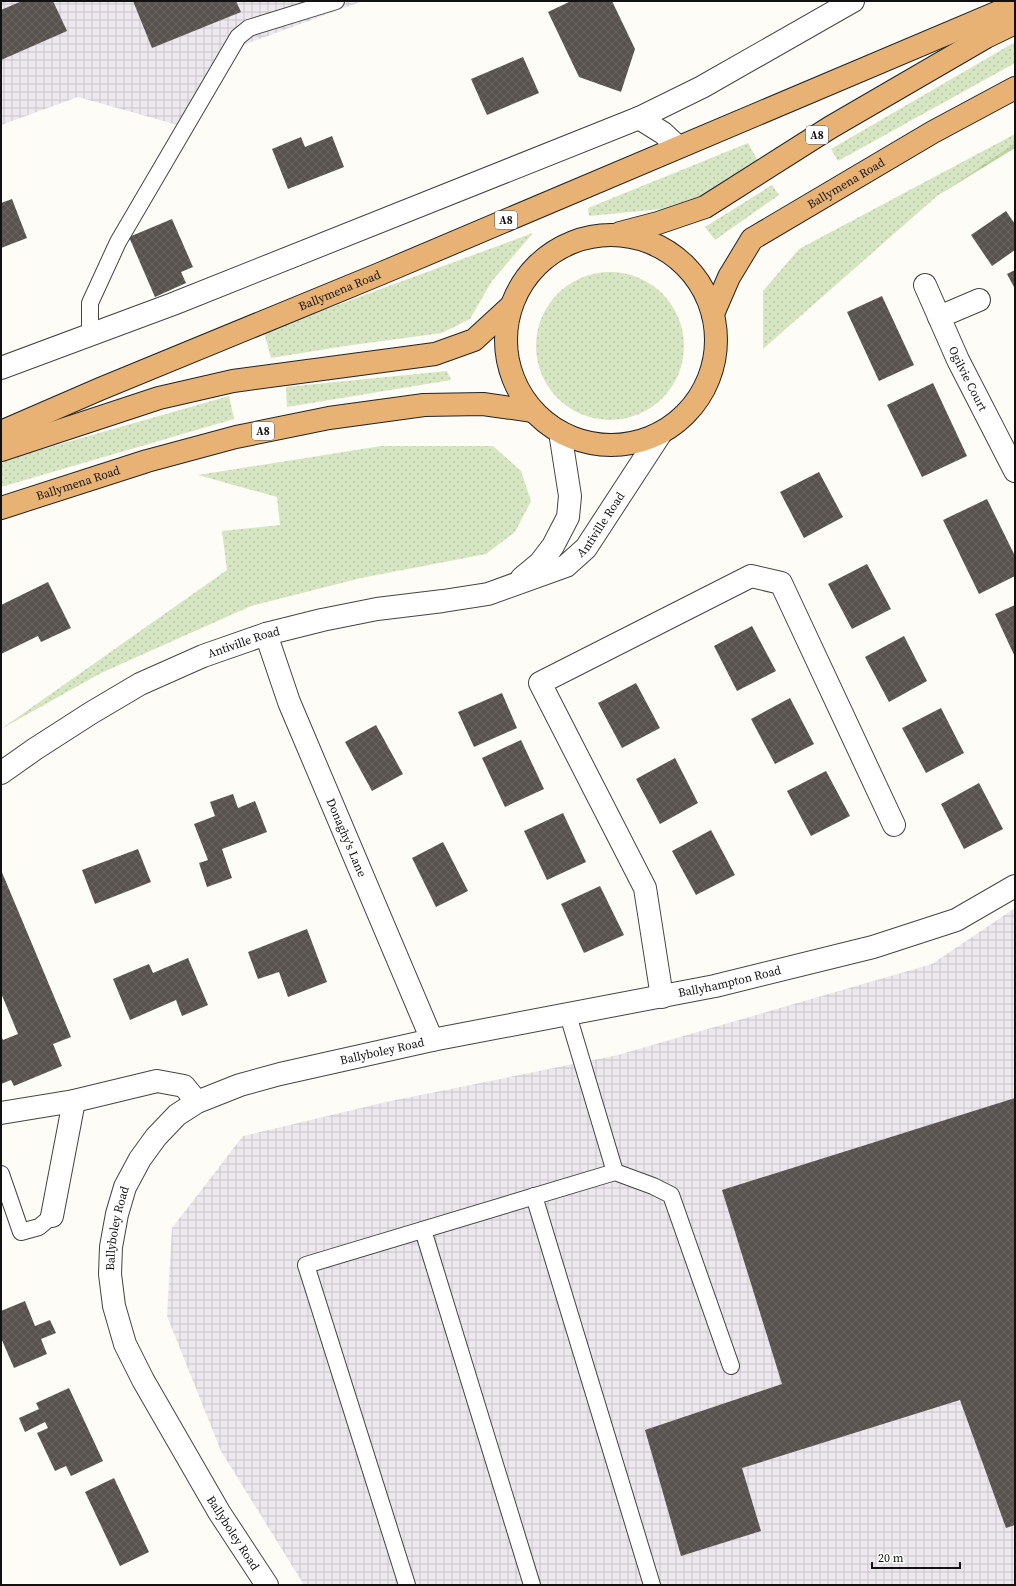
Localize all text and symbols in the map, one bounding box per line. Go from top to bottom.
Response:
road number: A8 [806,126,828,144]
street label: Ballymena Road [804,154,888,212]
road number: A8 [495,211,517,229]
street label: Ballymena Road [296,266,383,314]
street label: Ogilvie Court [945,344,991,414]
road number: A8 [252,422,274,440]
street label: Ballymena Road [34,462,122,504]
street label: Antiville Road [573,489,628,561]
street label: Antiville Road [205,623,282,662]
street label: Donaghy's Lane [323,796,370,879]
street label: Ballyhampton Road [677,962,783,1001]
street label: Ballyboley Road [338,1034,426,1068]
street label: Ballyboley Road [102,1184,133,1271]
street label: Ballyboley Road [203,1493,263,1573]
scale bar [872,1544,960,1570]
text: 20 m [878,1550,904,1566]

